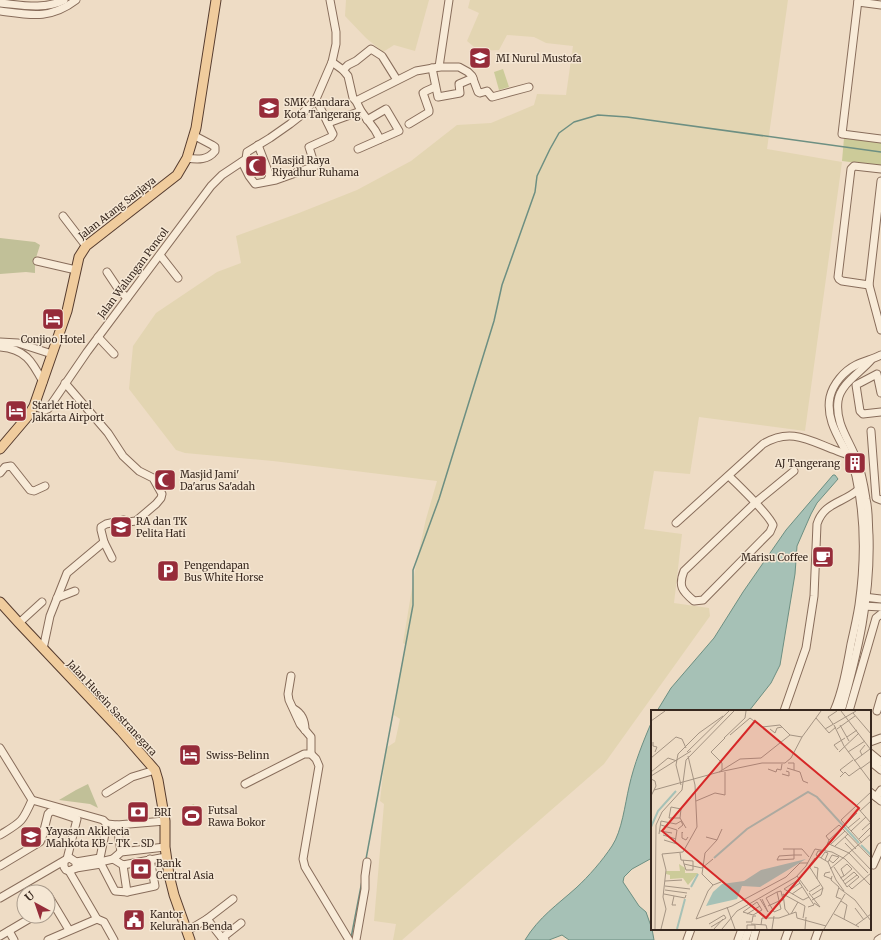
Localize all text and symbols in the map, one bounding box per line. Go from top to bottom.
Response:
school or university icon: MI Nurul Mustofa [467,45,493,71]
place label: MI Nurul Mustofa [496,52,582,65]
school or university icon: SMK Bandara Kota Tangerang [256,95,282,121]
place label: SMK Bandara Kota Tangerang [284,96,361,121]
mosque icon: Masjid Raya Riyadhur Ruhama [243,153,269,179]
place label: Masjid Raya Riyadhur Ruhama [272,154,360,179]
street label: Jalan Atang Sanjaya [75,173,159,243]
street label: Jalan Walungan Poncol [94,225,171,322]
hotel icon: Conjioo Hotel [40,306,66,332]
place label: Conjioo Hotel [21,333,85,346]
hotel icon: Starlet Hotel Jakarta Airport [3,398,29,424]
place label: Starlet Hotel Jakarta Airport [31,399,104,424]
building icon: AJ Tangerang [842,450,868,476]
place label: AJ Tangerang [774,457,840,470]
mosque icon: Masjid Jami' Da'arus Sa'adah [152,467,178,493]
place label: Masjid Jami' Da'arus Sa'adah [180,468,256,493]
school or university icon: RA dan TK Pelita Hati [108,514,134,540]
place label: RA dan TK Pelita Hati [136,515,188,540]
cafe icon: Marisu Coffee [810,544,836,570]
place label: Marisu Coffee [741,551,808,564]
parking icon: Pengendapan Bus White Horse [155,558,181,584]
place label: Pengendapan Bus White Horse [184,559,264,584]
street label: Jalan Husein Sastranegara [64,657,160,759]
inset map [651,710,871,930]
hotel icon: Swiss-Belinn [177,742,203,768]
place label: Swiss-Belinn [206,749,270,762]
bank icon: BRI [125,799,151,825]
sports icon: Futsal Rawa Bokor [179,803,205,829]
place label: Futsal Rawa Bokor [208,804,266,829]
place label: BRI [154,806,172,819]
school or university icon: Yayasan Akklecia Mahkota KB - TK - SD [18,824,44,850]
place label: Yayasan Akklecia Mahkota KB - TK - SD [45,825,155,850]
bank icon: Bank Central Asia [128,856,154,882]
place label: Bank Central Asia [156,857,214,882]
north arrow [16,884,56,924]
text: U [22,888,38,904]
public building icon: Kantor Kelurahan Benda [121,907,147,933]
place label: Kantor Kelurahan Benda [150,908,233,933]

